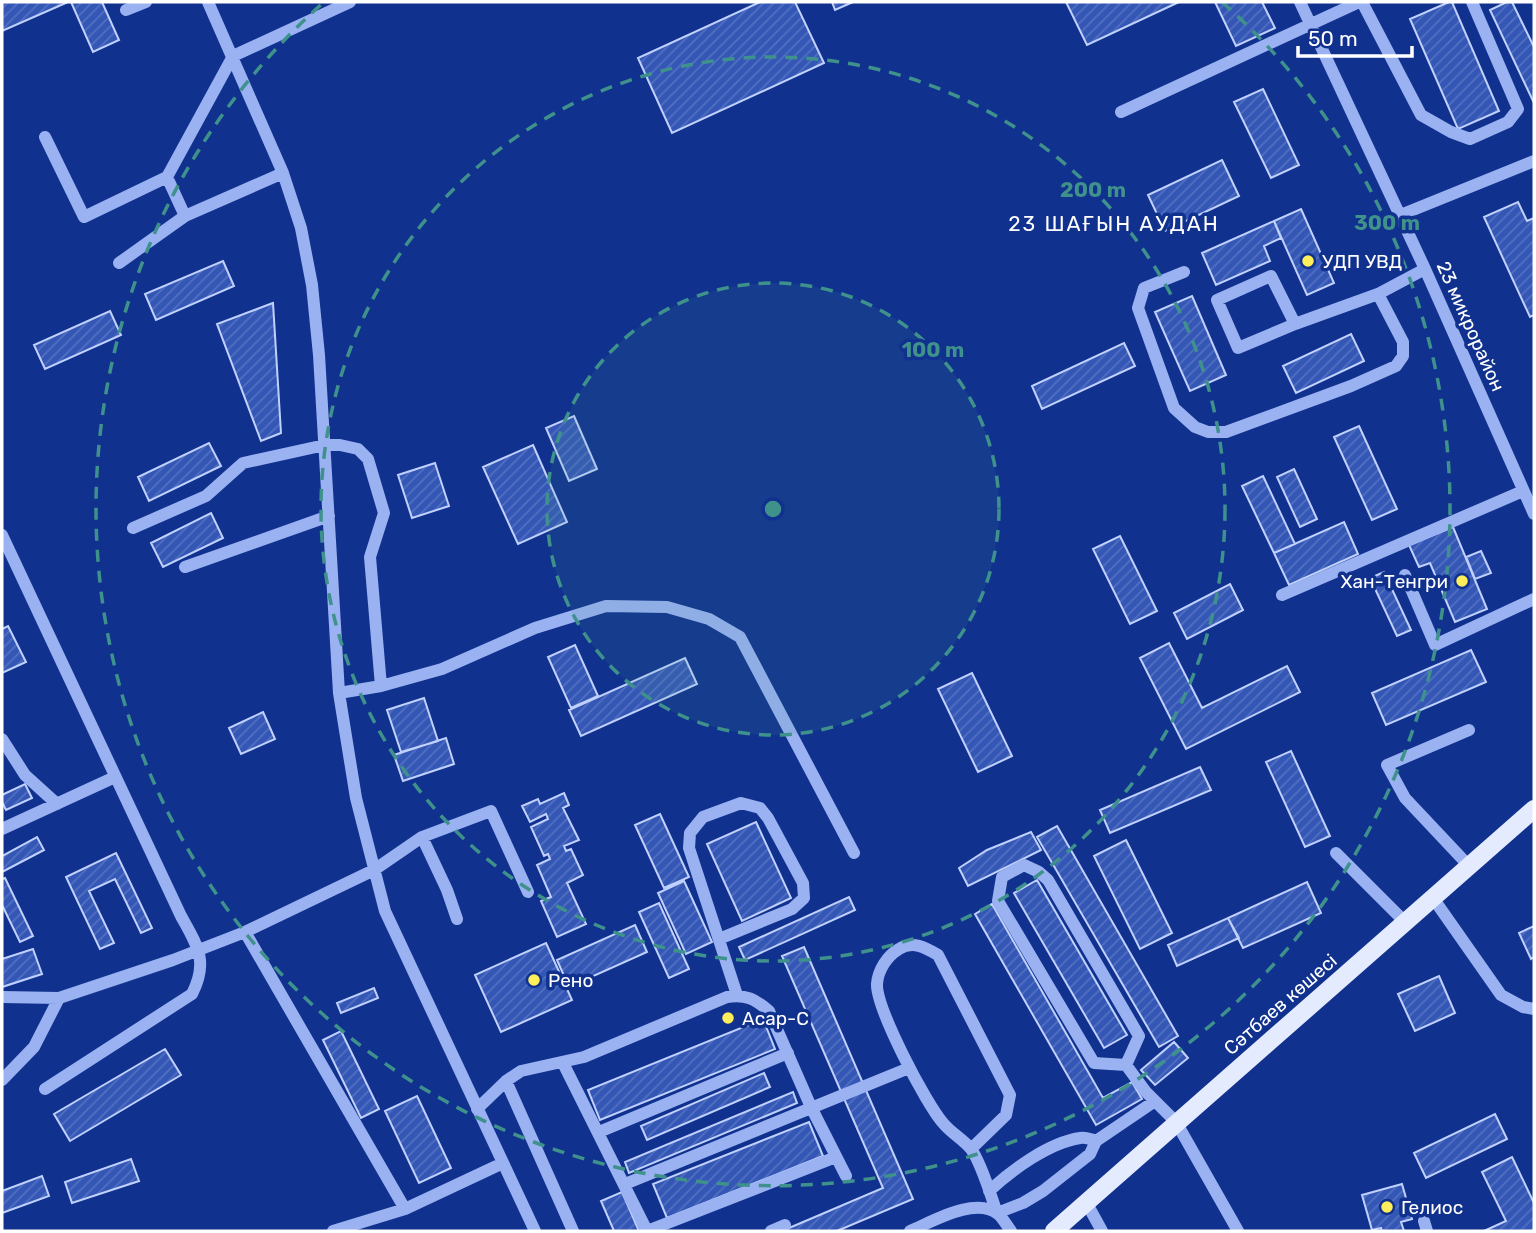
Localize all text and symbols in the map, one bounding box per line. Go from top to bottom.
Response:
scale bar [1298,14,1412,58]
text: 50 m [1308,26,1358,51]
text: 200 m [1060,177,1126,202]
text: 300 m [1354,210,1420,235]
district label: 23 ШАҒЫН АУДАН [1008,211,1220,236]
place label: УДП УВД [1322,250,1402,273]
marker: УДП УВД [1300,253,1316,269]
street label: 23 микрорайон [1432,258,1510,395]
text: 100 m [902,337,964,362]
centre of rings [761,497,785,521]
place label: Хан-Тенгри [1340,570,1448,593]
marker: Хан-Тенгри [1454,573,1470,589]
street label: Сәтбаев көшесі [1219,949,1342,1060]
place label: Рено [548,969,593,992]
marker: Рено [526,972,542,988]
place label: Асар-С [742,1007,809,1030]
marker: Асар-С [720,1010,736,1026]
place label: Гелиос [1401,1196,1463,1219]
marker: Гелиос [1379,1199,1395,1215]

